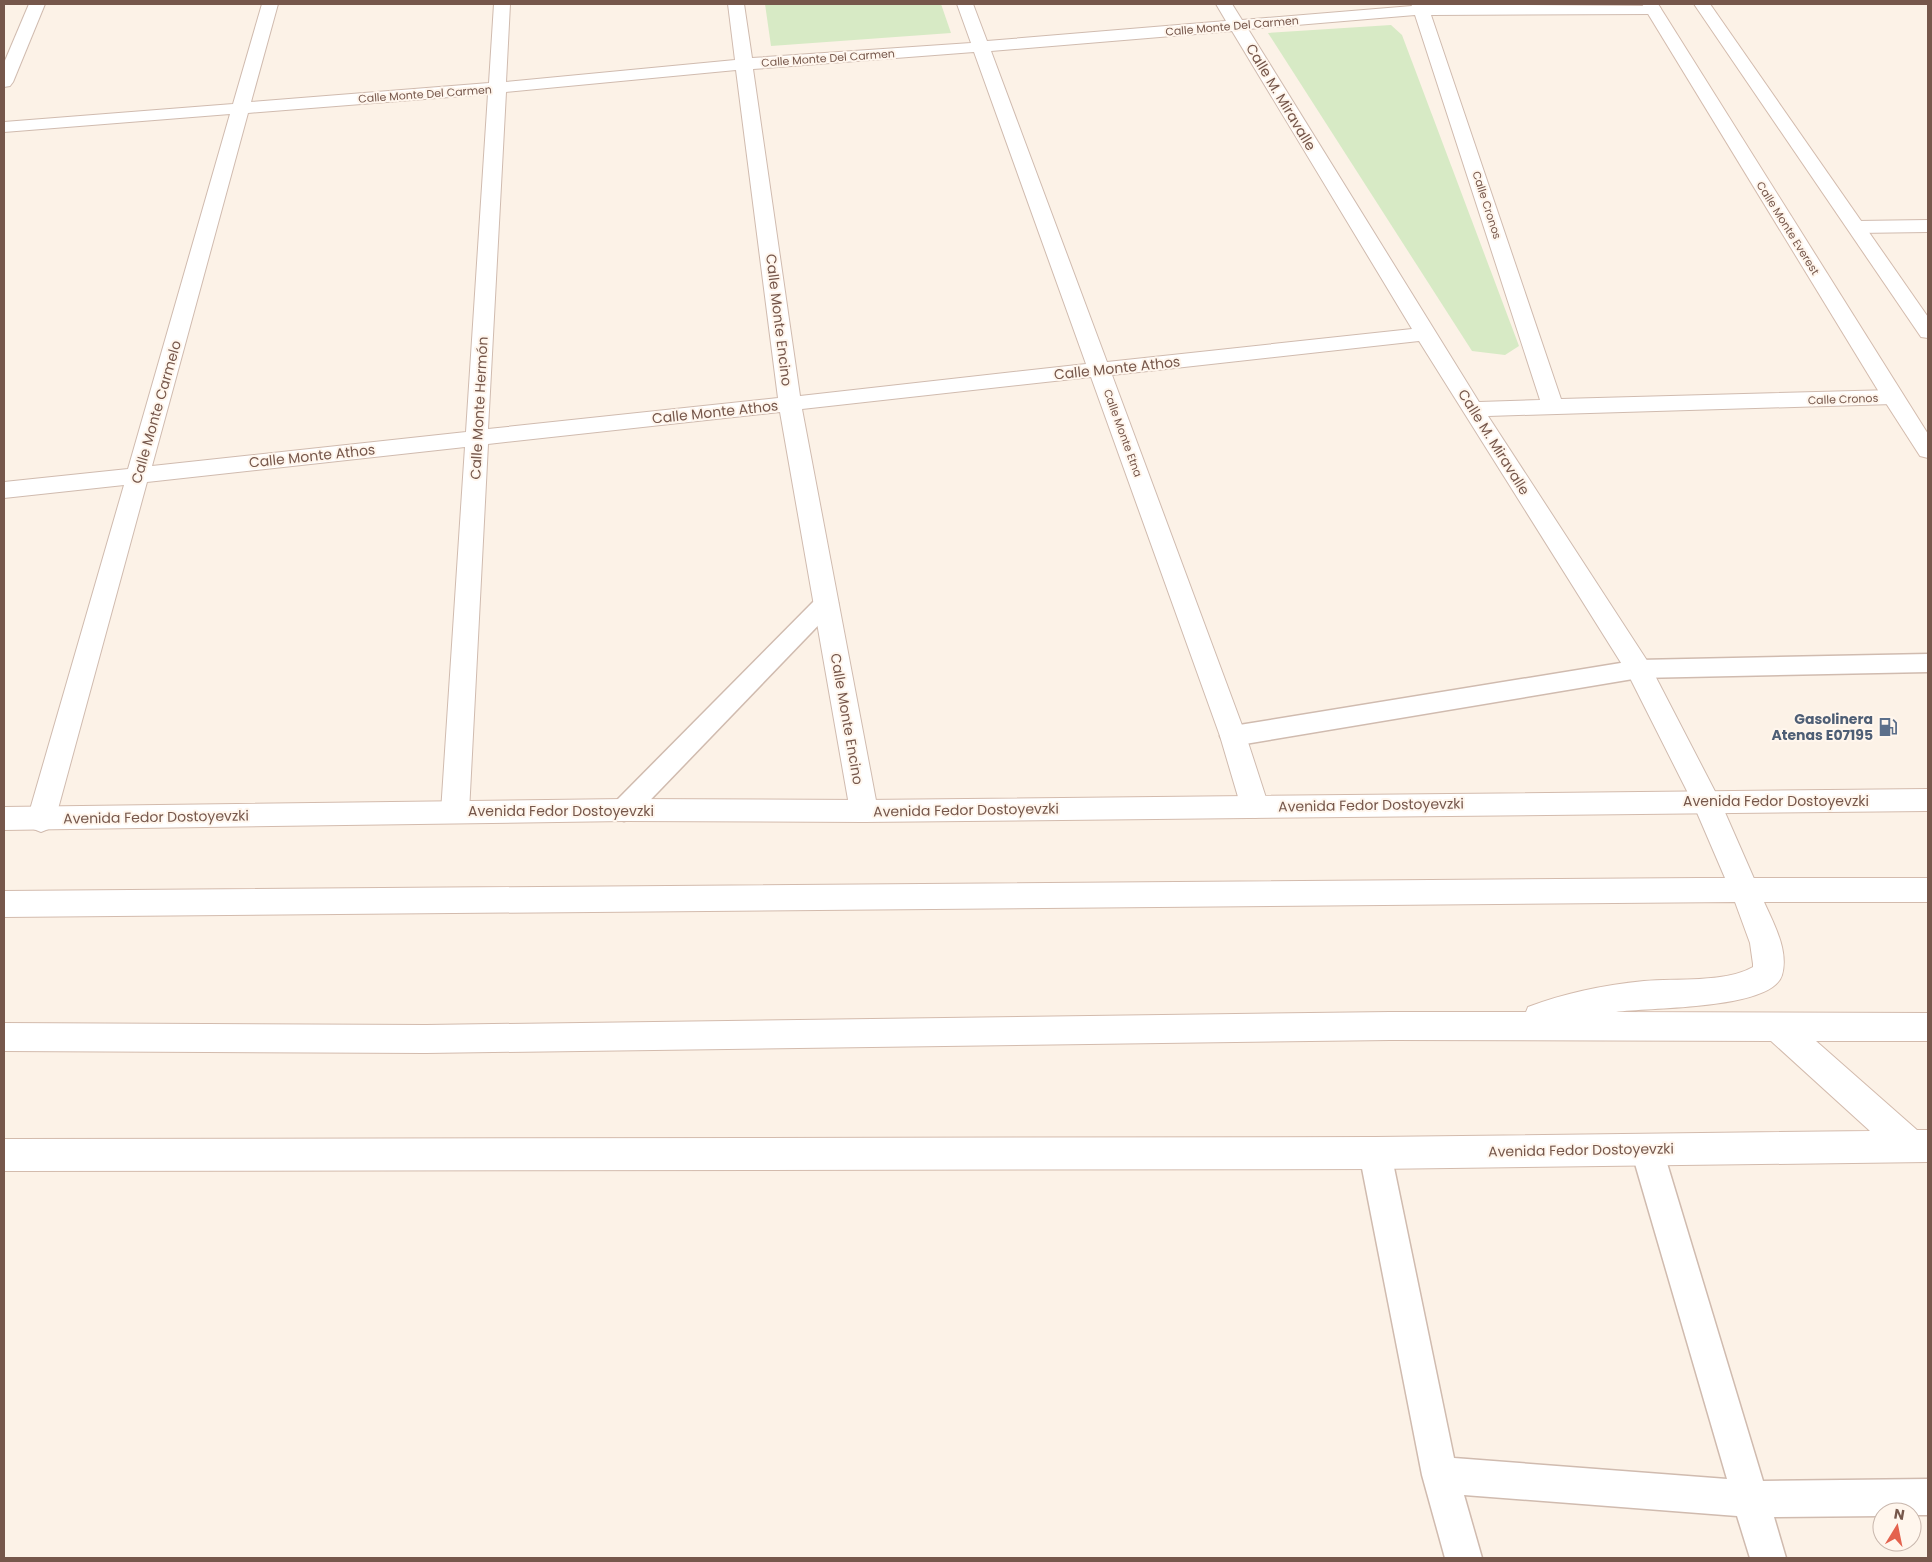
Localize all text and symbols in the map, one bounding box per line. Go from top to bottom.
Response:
street label: Calle Monte Del Carmen [1165,12,1299,40]
street label: Calle M. Miravalle [1241,40,1321,154]
street label: Calle Monte Del Carmen [761,45,895,71]
street label: Calle Monte Del Carmen [358,81,492,107]
street label: Calle Cronos [1468,169,1506,241]
street label: Calle Monte Everest [1753,178,1823,278]
street label: Calle Monte Encino [761,253,797,387]
street label: Calle Monte Hermón [465,336,493,480]
street label: Calle Monte Carmelo [126,338,186,486]
street label: Calle Monte Athos [1053,351,1181,385]
street label: Calle M. Miravalle [1453,385,1535,499]
street label: Calle Monte Etna [1100,387,1146,479]
street label: Calle Cronos [1807,390,1879,408]
street label: Calle Monte Athos [651,395,779,429]
street label: Calle Monte Athos [248,439,376,473]
street label: Calle Monte Encino [826,652,868,786]
place label: Gasolinera Atenas E07195 [1771,709,1873,745]
fuel station icon: Gasolinera Atenas E07195 [1877,716,1899,738]
street label: Avenida Fedor Dostoyevzki [1683,791,1869,811]
street label: Avenida Fedor Dostoyevzki [1278,793,1464,817]
street label: Avenida Fedor Dostoyevzki [873,798,1059,822]
street label: Avenida Fedor Dostoyevzki [468,801,654,821]
street label: Avenida Fedor Dostoyevzki [63,805,249,829]
street label: Avenida Fedor Dostoyevzki [1488,1138,1674,1162]
north arrow [1872,1502,1922,1552]
text: N [1892,1503,1906,1525]

